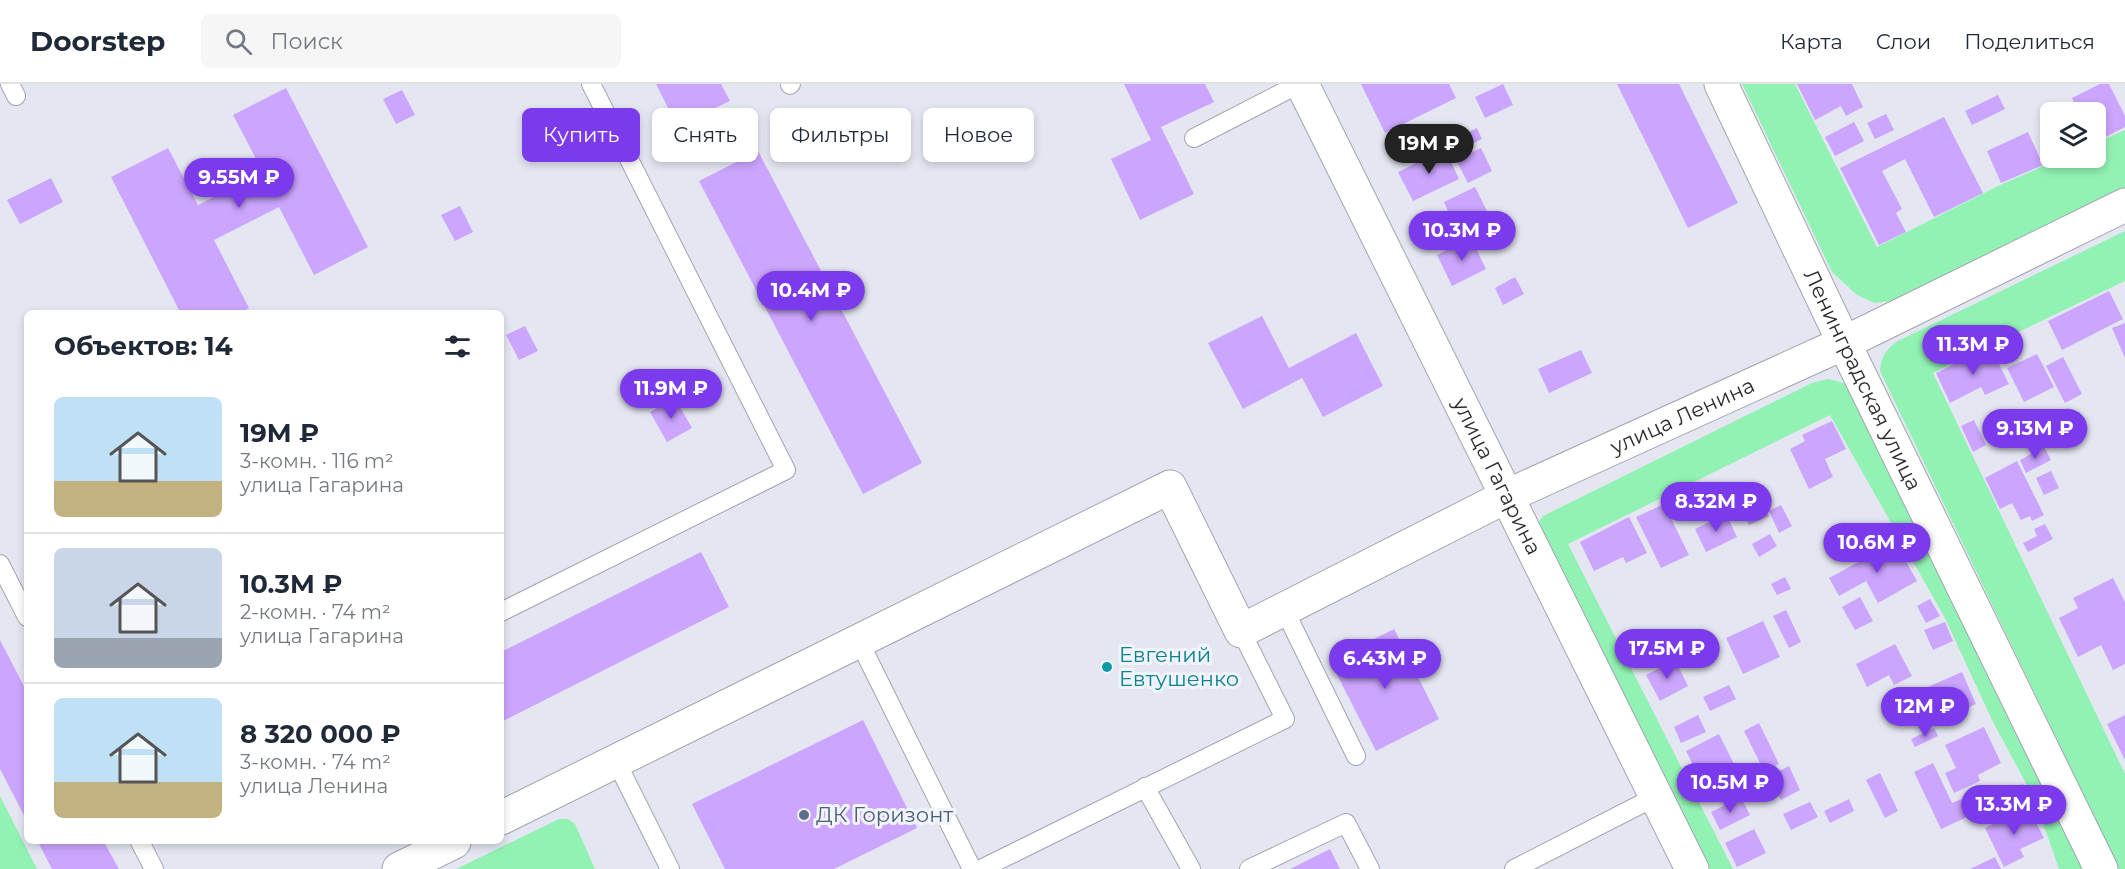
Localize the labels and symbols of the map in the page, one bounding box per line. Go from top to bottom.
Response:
pin: 19M ₽ [1387,124,1471,175]
pin: 9.55M ₽ [184,158,294,209]
pin: 10.3M ₽ [1407,211,1517,262]
street label: Ленинградская улица [1799,265,1927,494]
pin: 10.4M ₽ [756,271,866,322]
pin: 11.3M ₽ [1918,325,2028,376]
pin: 11.9M ₽ [616,369,726,420]
street label: улица Ленина [1605,372,1758,460]
street label: улица Гагарина [1447,392,1547,559]
pin: 9.13M ₽ [1980,409,2090,460]
pin: 8.32M ₽ [1661,482,1771,533]
pin: 10.6M ₽ [1822,523,1932,574]
pin: 17.5M ₽ [1612,629,1722,680]
pin: 6.43M ₽ [1330,639,1440,690]
place label: Евгений Евтушенко [1119,642,1239,691]
marker: Евгений Евтушенко [1100,660,1114,674]
pin: 12M ₽ [1883,687,1967,738]
pin: 10.5M ₽ [1675,763,1785,814]
pin: 13.3M ₽ [1959,785,2069,836]
place label: ДК Горизонт [816,802,953,827]
marker: ДК Горизонт [797,808,811,822]

